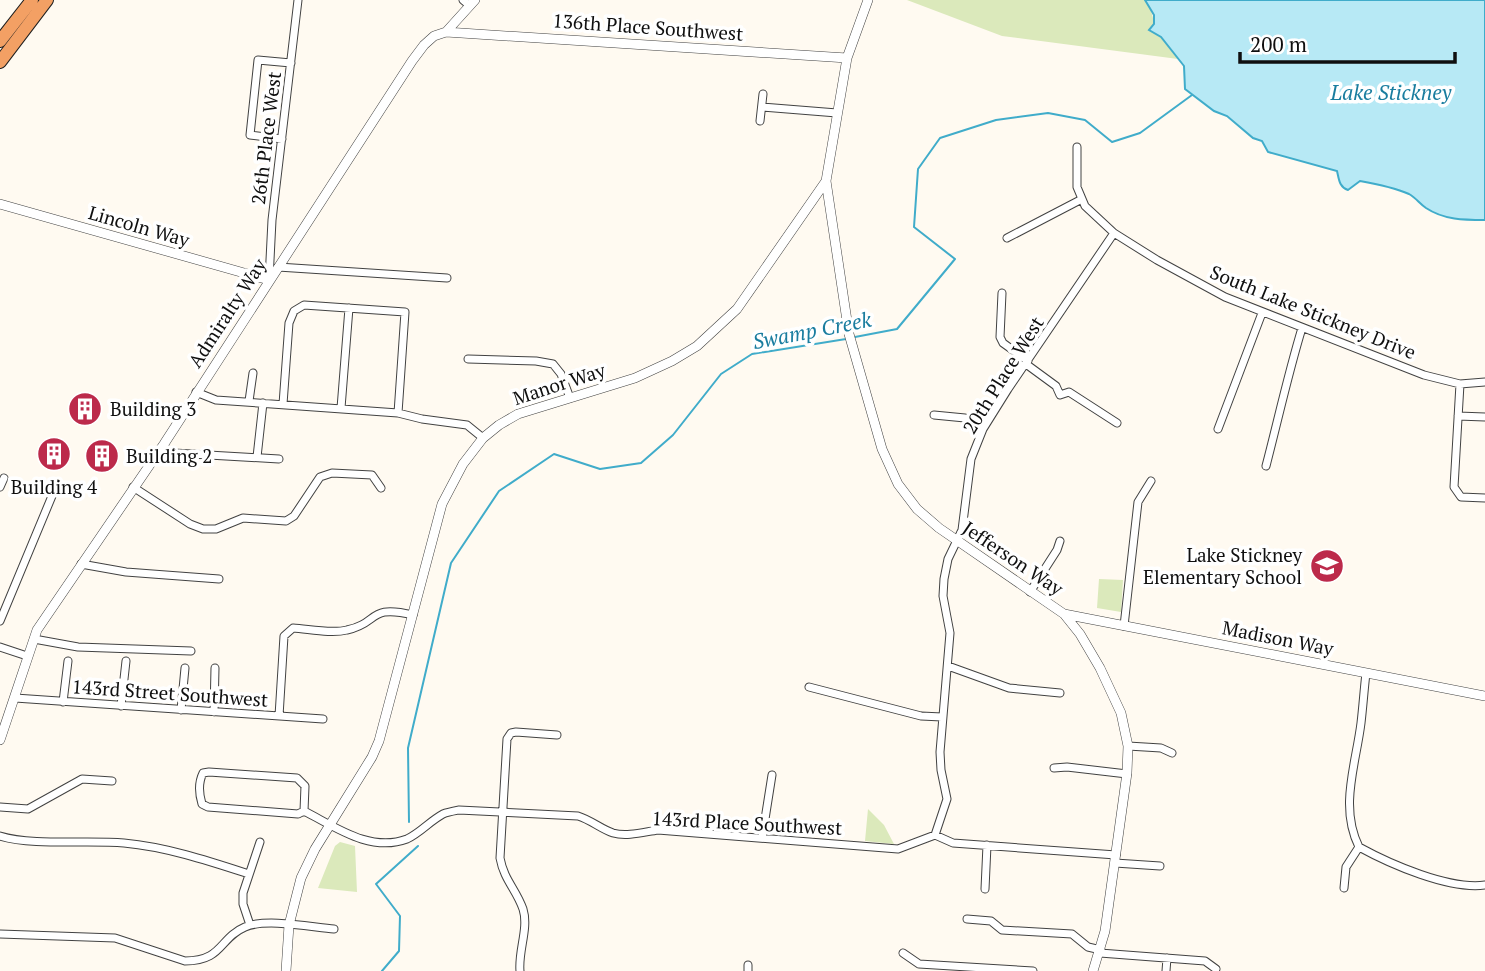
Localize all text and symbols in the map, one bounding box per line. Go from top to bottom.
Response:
street label: 136th Place Southwest [552,7,744,46]
scale bar [1240,21,1455,65]
text: 200 m [1250,30,1307,58]
street label: 26th Place West [245,70,286,206]
water label: Lake Stickney [1330,78,1452,106]
street label: Lincoln Way [86,199,193,252]
street label: Admiralty Way [182,253,271,372]
street label: South Lake Stickney Drive [1207,259,1420,364]
water label: Swamp Creek [750,305,874,355]
street label: 20th Place West [957,311,1049,438]
street label: Manor Way [510,357,608,410]
building icon: Building 3 [66,390,104,428]
place label: Building 3 [110,396,196,421]
building icon: Building 4 [35,435,73,473]
building icon: Building 2 [83,437,121,475]
place label: Building 2 [126,443,212,468]
place label: Building 4 [11,474,98,499]
street label: Jefferson Way [958,515,1069,601]
place label: Lake Stickney Elementary School [1143,542,1302,589]
school or university icon: Lake Stickney Elementary School [1308,547,1346,585]
street label: Madison Way [1220,614,1336,661]
street label: 143rd Street Southwest [71,673,269,712]
street label: 143rd Place Southwest [651,805,843,840]

